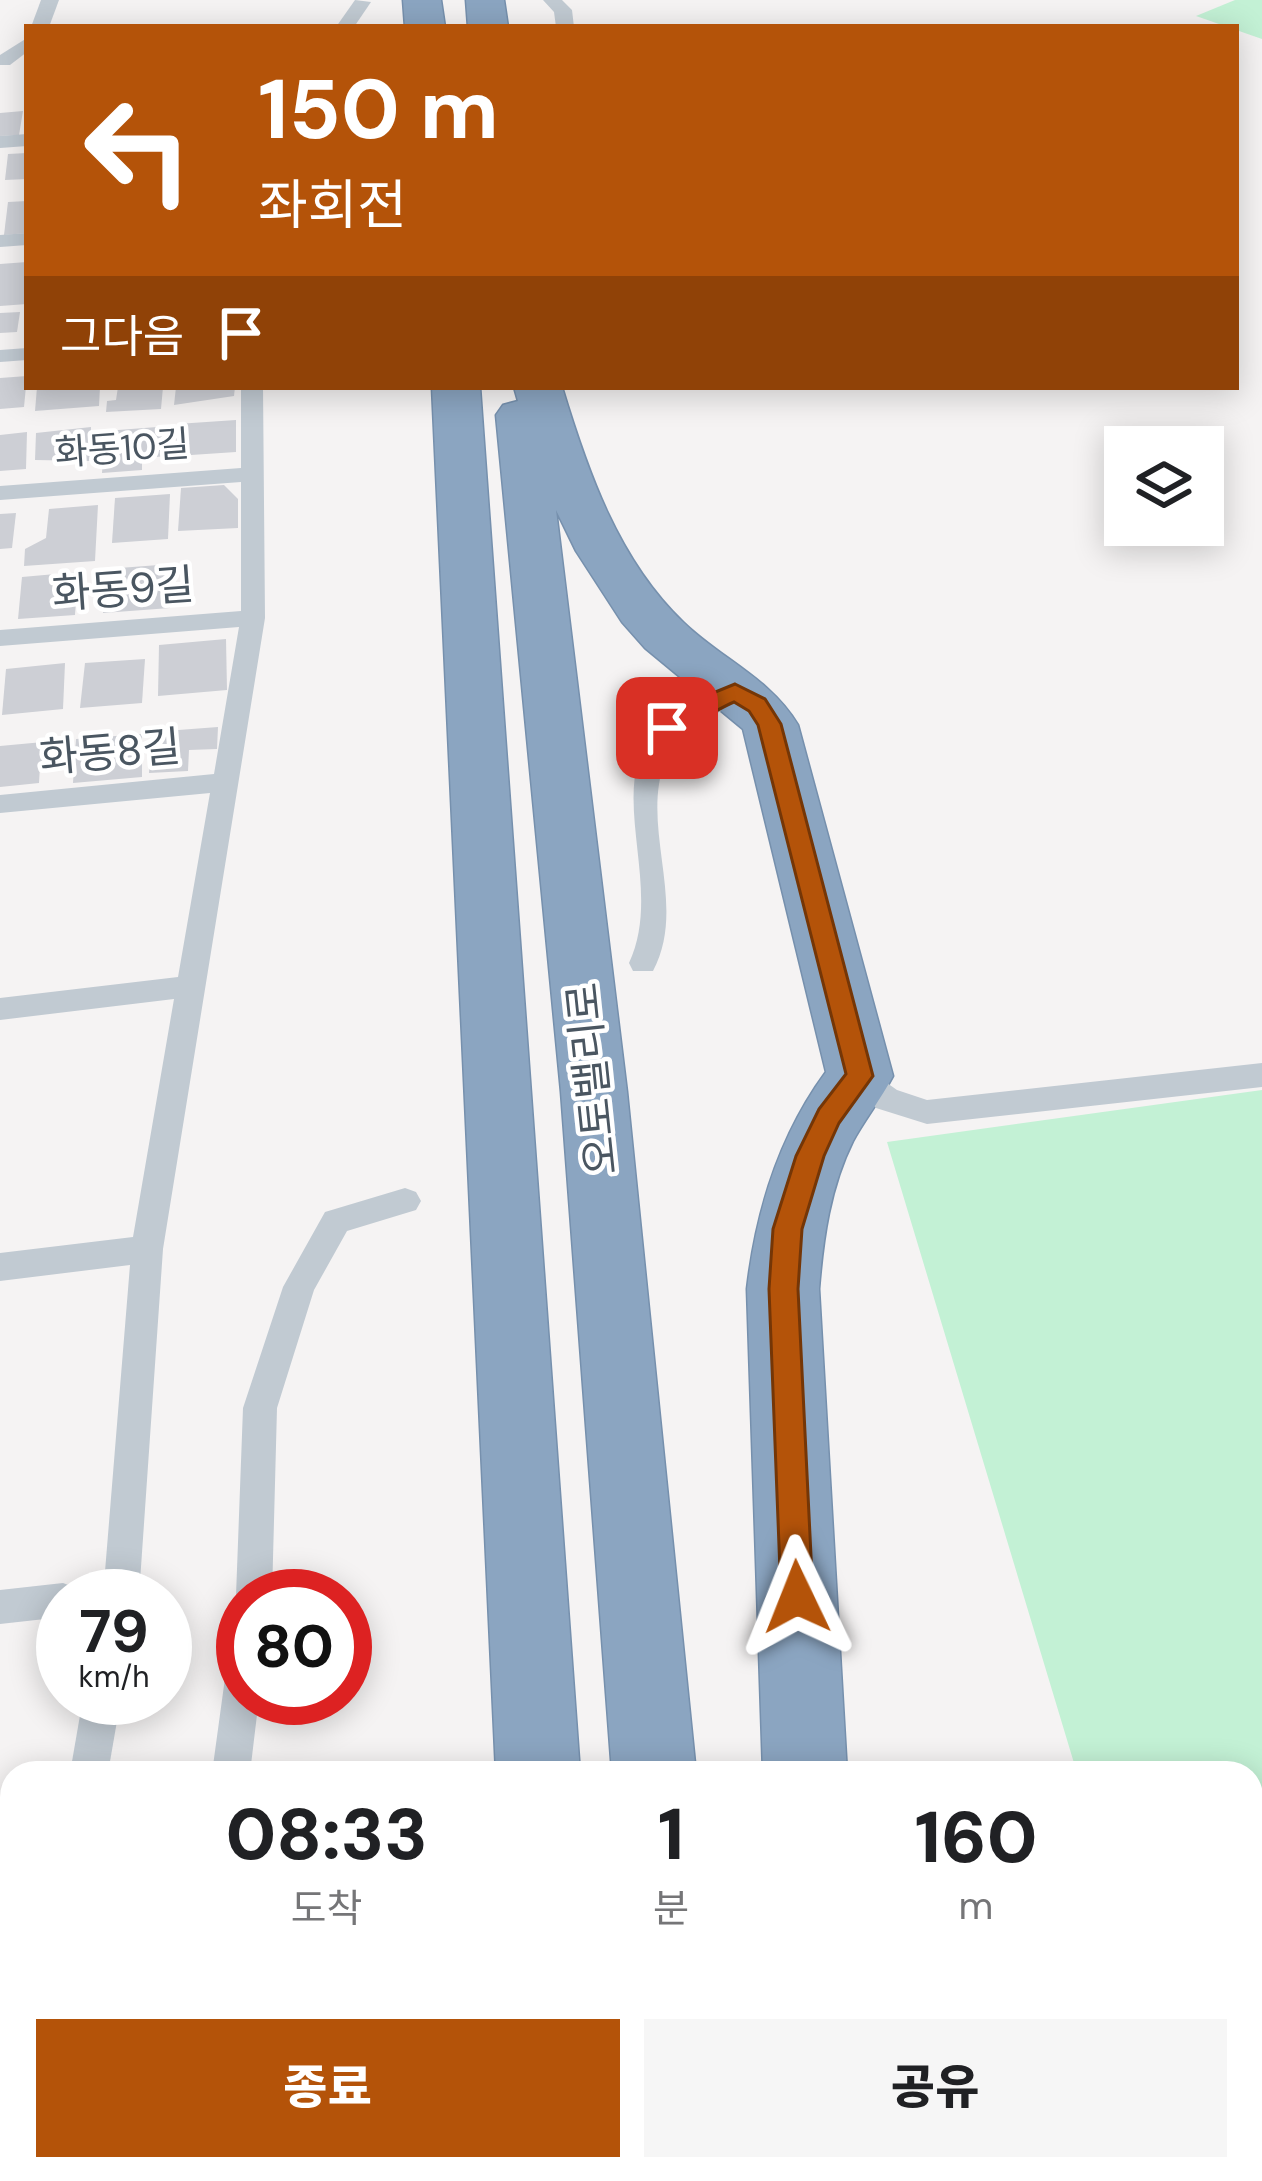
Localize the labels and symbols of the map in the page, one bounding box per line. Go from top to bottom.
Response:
street label: 화동10길 [53,420,191,476]
street label: 화동9길 [50,557,196,621]
pin [616,677,718,779]
street label: 화동8길 [37,718,183,786]
street label: 오토밸리로 [555,980,629,1178]
position arrow [734,1534,860,1660]
speed limit sign: 80 [216,1569,372,1725]

